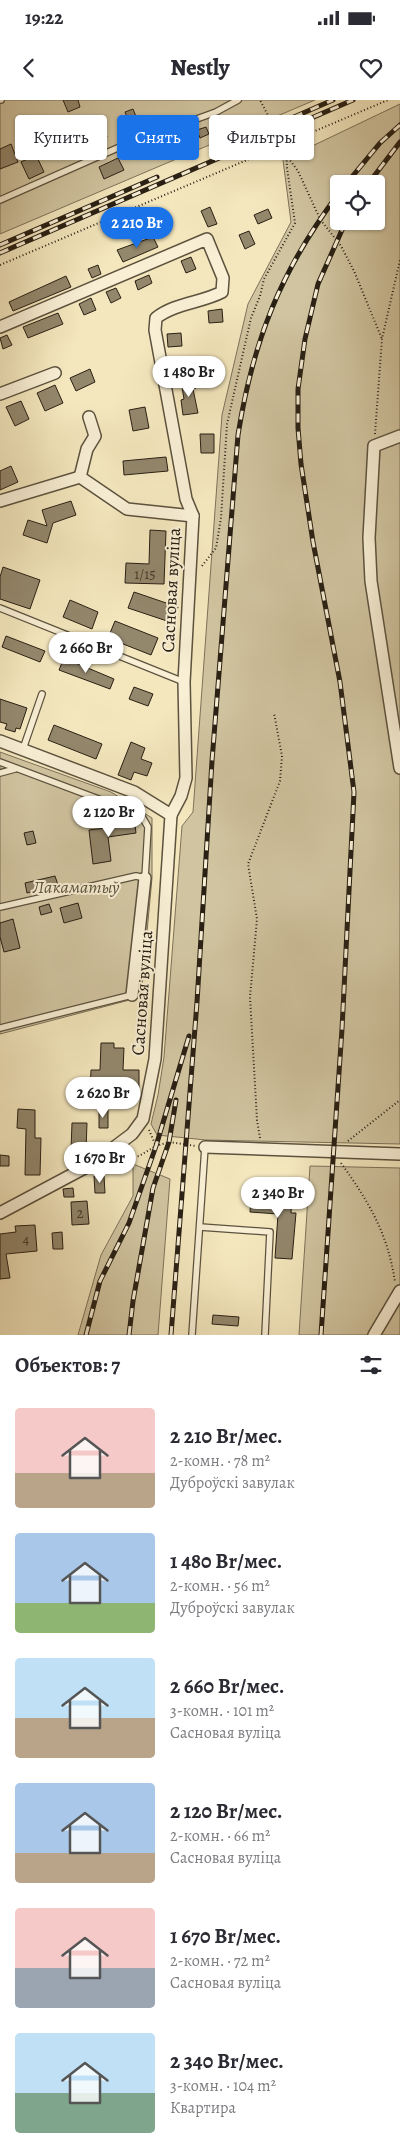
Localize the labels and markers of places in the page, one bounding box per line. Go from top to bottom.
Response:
pin: 2 210 Br [85,206,189,249]
pin: 1 480 Br [137,356,241,398]
pin: 2 660 Br [34,632,138,674]
pin: 2 120 Br [57,796,161,838]
pin: 2 620 Br [51,1076,155,1119]
pin: 1 670 Br [48,1142,152,1184]
pin: 2 340 Br [226,1176,330,1219]

